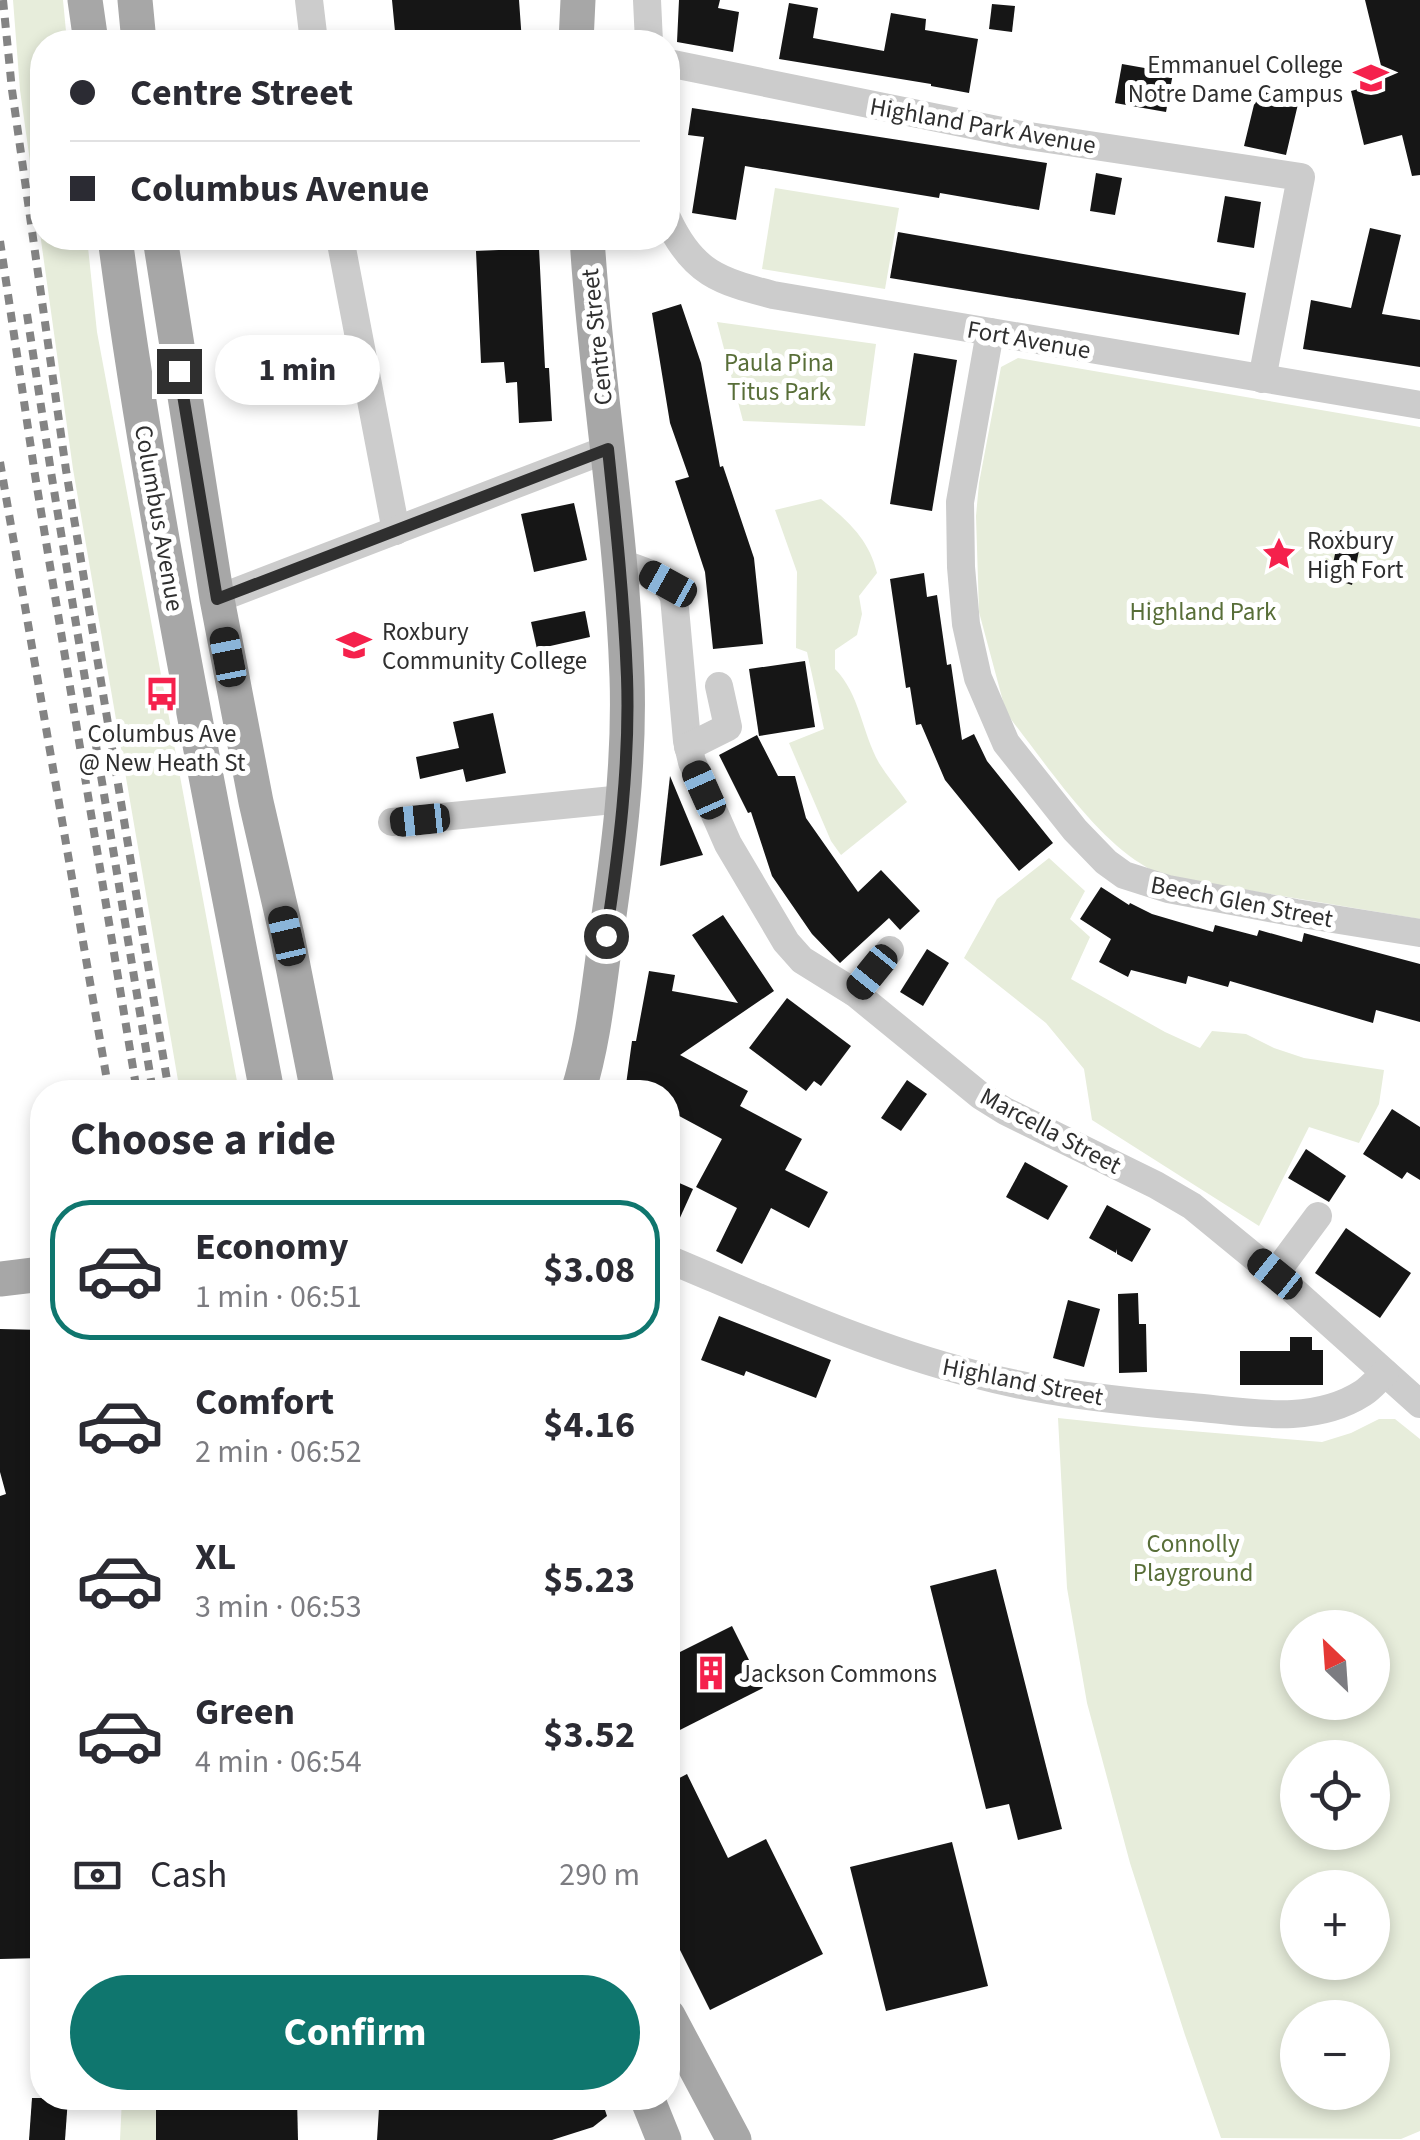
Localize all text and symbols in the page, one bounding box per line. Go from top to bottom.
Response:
place label: Emmanuel College Notre Dame Campus [1128,47,1343,112]
school or university icon: Emmanuel College Notre Dame Campus [1352,59,1390,97]
text: Centre Street [130,66,353,120]
street label: Highland Park Avenue [867,88,1099,164]
text: Columbus Avenue [130,162,429,216]
street label: Centre Street [572,266,622,407]
street label: Fort Avenue [964,311,1093,369]
callout: 1 min [214,336,379,406]
park label: Paula Pina Titus Park [724,345,834,410]
text: 1 min [259,347,336,393]
route end [157,349,202,394]
street label: Columbus Avenue [125,422,193,614]
place label: Roxbury High Fort [1307,523,1404,588]
place icon: Roxbury High Fort [1260,535,1298,573]
car [634,556,702,612]
park label: Highland Park [1130,594,1277,630]
place label: Roxbury Community College [382,614,587,679]
car [208,625,248,689]
school or university icon: Roxbury Community College [335,626,373,664]
bus stop icon: Columbus Ave @ New Heath St [143,675,181,713]
place label: Columbus Ave @ New Heath St [79,716,246,781]
car [678,756,730,824]
car [389,802,451,838]
street label: Beech Glen Street [1148,867,1337,937]
car [266,903,308,969]
route start [584,914,629,959]
car [841,939,903,1005]
street label: Marcella Street [973,1078,1128,1184]
text: Choose a ride [70,1108,336,1172]
text: Economy [195,1220,348,1274]
icon: car [75,1225,165,1315]
text: $3.08 [543,1243,635,1297]
car [1242,1243,1308,1305]
text: 1 min · 06:51 [195,1274,362,1320]
street label: Highland Street [939,1349,1107,1415]
text: Comfort [195,1375,334,1429]
icon: car [75,1380,165,1470]
text: $4.16 [543,1398,635,1452]
text: 2 min · 06:52 [195,1429,362,1475]
park label: Connolly Playground [1133,1526,1253,1591]
text: XL [195,1530,236,1584]
icon: car [75,1535,165,1625]
text: $5.23 [543,1553,635,1607]
text: 3 min · 06:53 [195,1584,362,1630]
north arrow [1280,1610,1390,1720]
map controls [1280,1610,1390,2110]
building icon: Jackson Commons [692,1654,730,1692]
place label: Jackson Commons [739,1656,937,1692]
text: Green [195,1685,295,1739]
icon: car [75,1690,165,1780]
text: $3.52 [543,1708,635,1762]
text: 4 min · 06:54 [195,1739,362,1785]
button: locate [1280,1740,1390,1850]
icon: cash [70,1848,125,1903]
text: Cash [150,1848,227,1902]
text: 290 m [559,1852,640,1898]
button: + [1280,1870,1390,1980]
button: Confirm [70,1975,640,2090]
button: − [1280,2000,1390,2110]

